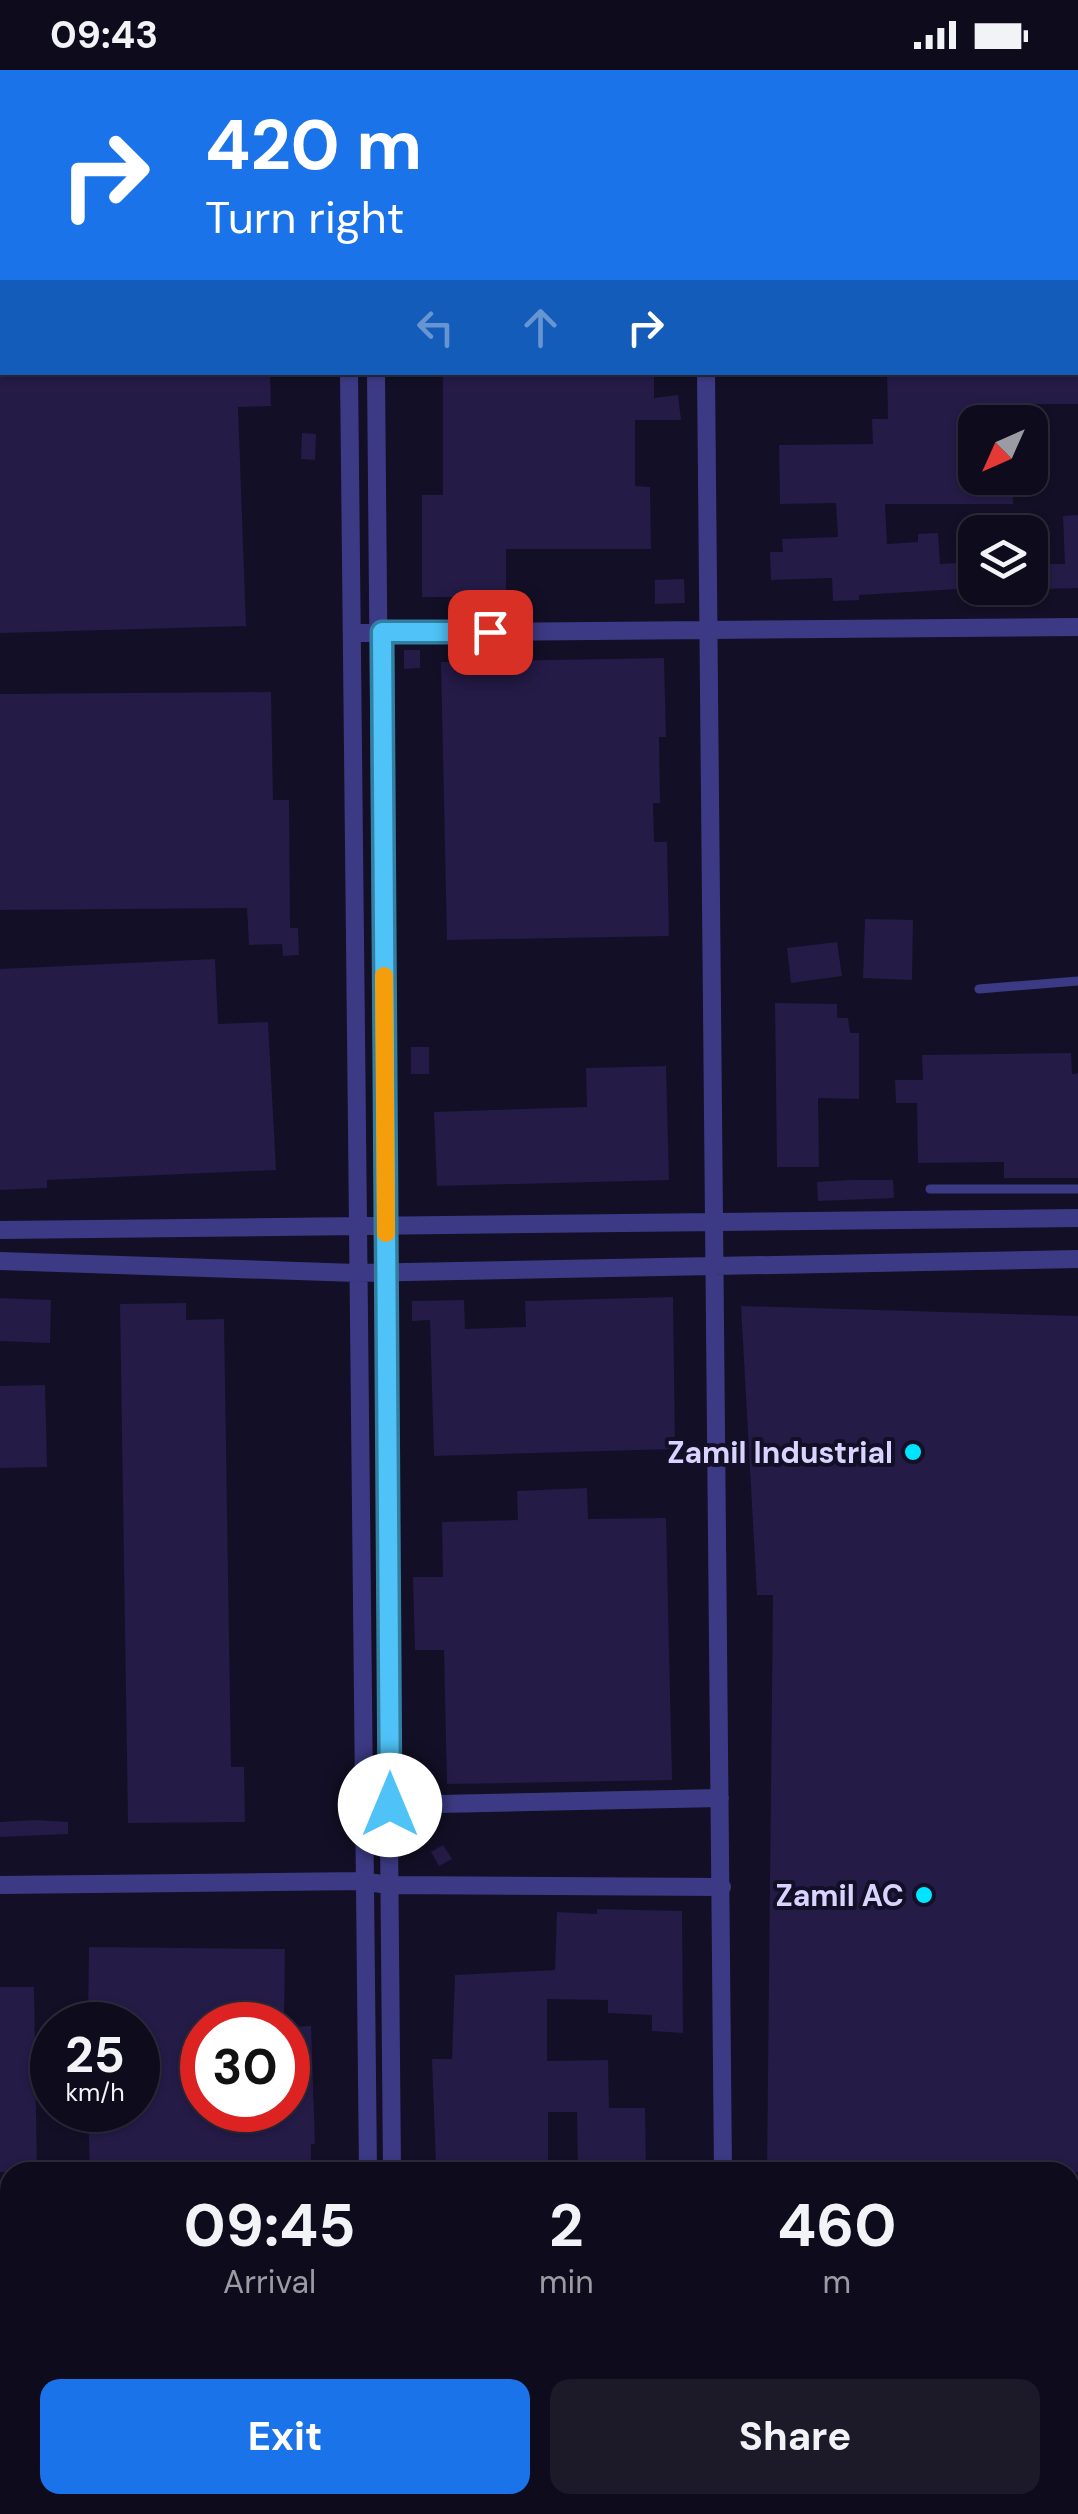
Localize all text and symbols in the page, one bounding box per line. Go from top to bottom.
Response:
text: 09:43 [50,10,158,60]
text: 420 m [205,100,422,191]
icon: right [40,110,170,240]
text: Turn right [205,188,404,247]
icon: left [408,300,463,355]
icon: ahead [513,300,568,355]
icon: right [618,300,673,355]
north arrow [958,405,1048,495]
map controls [958,405,1048,605]
button: layers [958,515,1048,605]
pin [448,590,533,675]
icon: arrive [463,605,518,660]
place label: Zamil Industrial [667,1433,893,1472]
marker: Zamil Industrial [902,1441,924,1463]
position arrow [338,1753,442,1857]
place label: Zamil AC [775,1876,904,1915]
marker: Zamil AC [913,1884,935,1906]
speed limit sign: 30 [180,2002,310,2132]
text: 25 [65,2022,125,2088]
text: km/h [65,2076,125,2109]
text: 09:45 [184,2186,355,2265]
text: 2 [549,2186,584,2265]
text: 460 [777,2186,896,2265]
text: Arrival [223,2261,316,2303]
text: min [539,2261,594,2303]
text: m [823,2261,851,2303]
button: Exit [40,2379,530,2494]
button: Share [550,2379,1040,2494]

